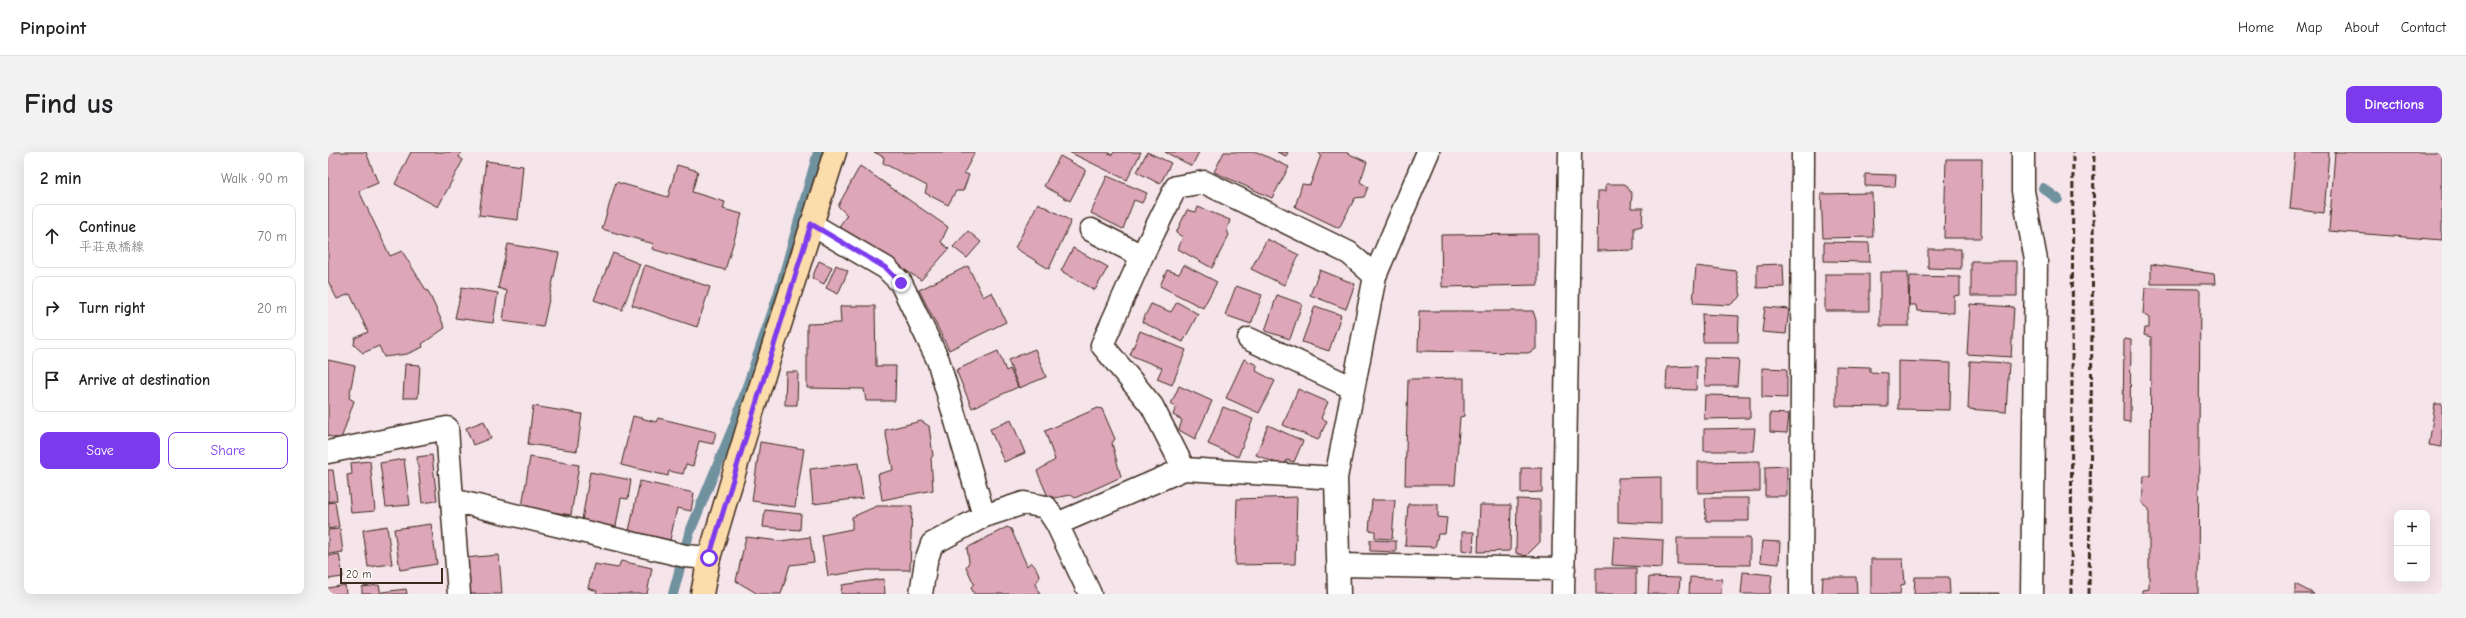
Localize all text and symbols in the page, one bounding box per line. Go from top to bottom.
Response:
text: Pinpoint [20,17,86,39]
text: Home [2238,19,2274,36]
text: Map [2296,19,2322,36]
text: About [2344,19,2379,36]
text: Contact [2401,19,2446,36]
button: Directions [2346,86,2442,123]
text: Find us [24,88,113,120]
text: 2 min [40,169,81,188]
text: Walk · 90 m [221,171,288,186]
text: Continue [79,218,136,236]
icon: ahead [41,225,63,247]
text: 70 m [258,229,287,244]
text: 平荘魚橋線 [79,239,144,254]
route end [892,274,910,292]
icon: right [41,297,63,319]
text: Turn right [79,299,145,317]
text: 20 m [257,301,287,316]
icon: arrive [41,369,63,391]
text: Arrive at destination [79,371,210,389]
button: Save [40,432,160,469]
button: Share [168,432,288,469]
map controls [2394,510,2430,582]
button: + [2394,510,2430,546]
button: − [2394,546,2430,582]
route start [700,549,718,567]
scale bar [340,566,443,585]
text: 20 m [346,568,371,581]

